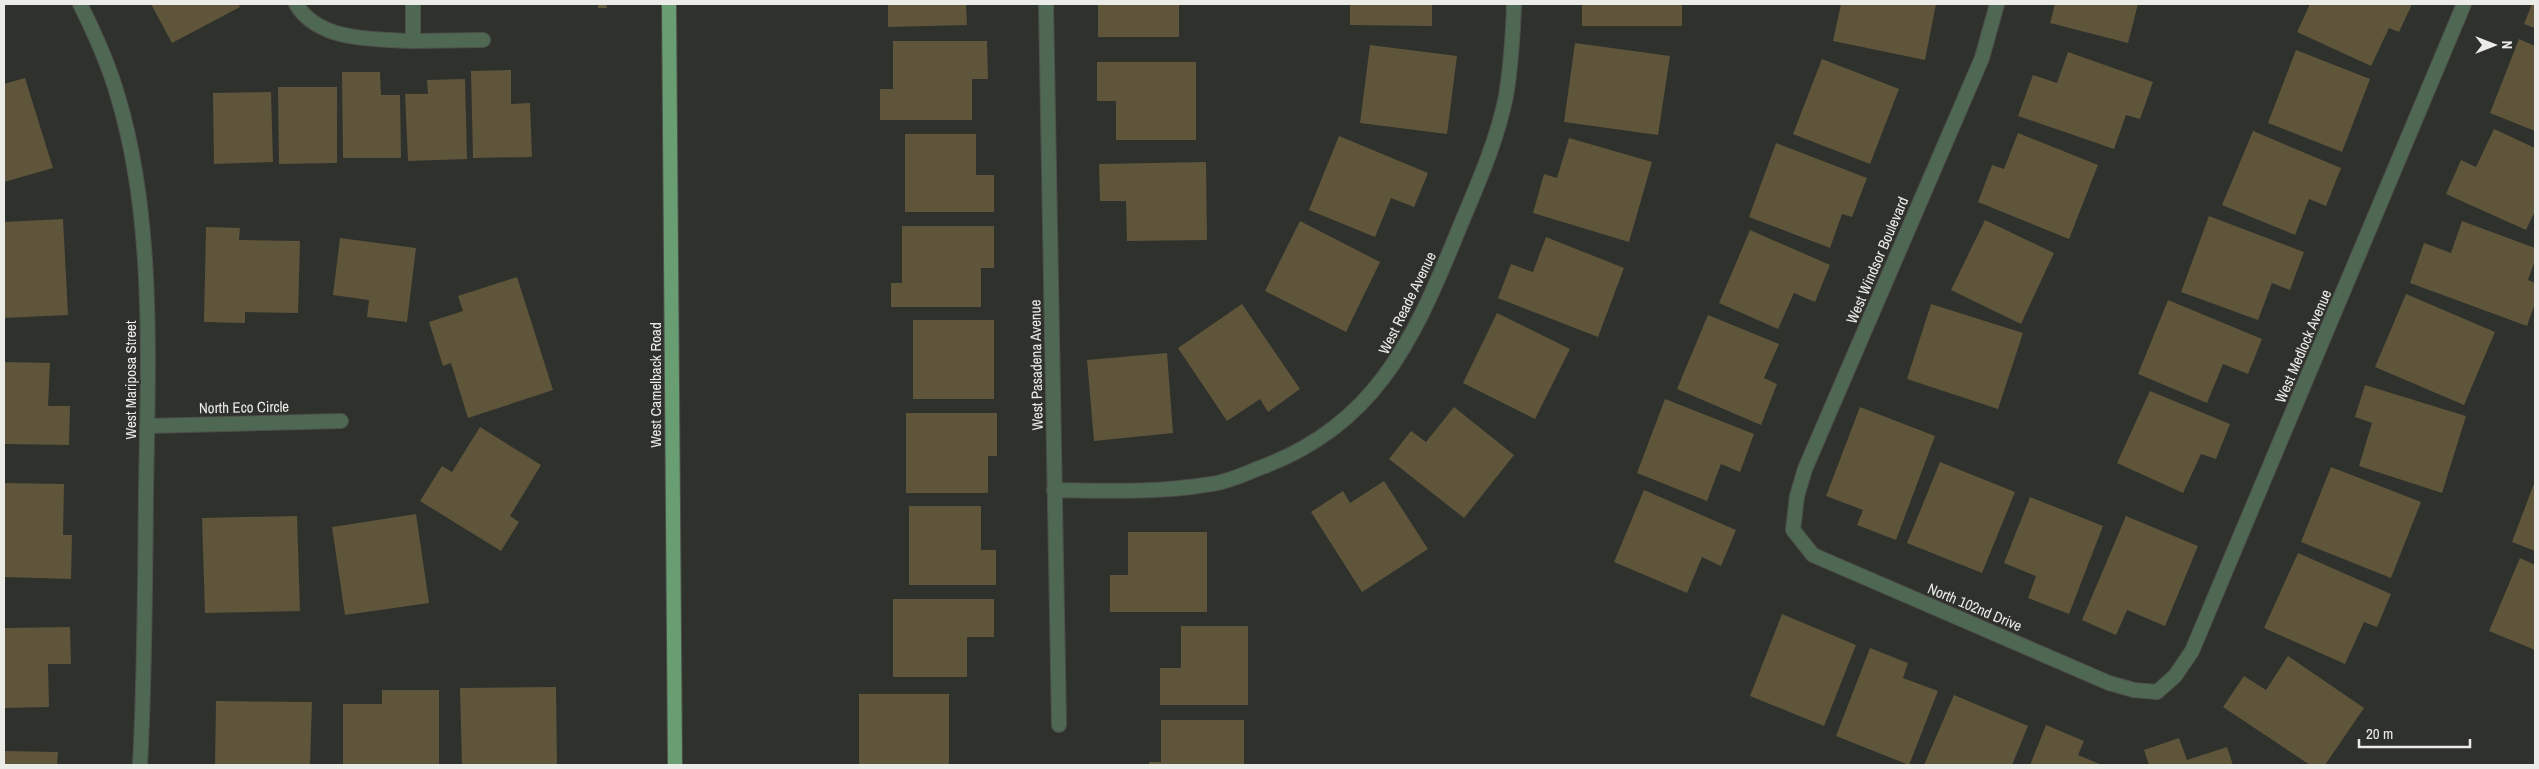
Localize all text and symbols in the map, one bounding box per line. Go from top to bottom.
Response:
north arrow [2469,20,2519,70]
text: N [2498,41,2516,49]
street label: West Windsor Boulevard [1841,193,1913,327]
street label: West Reade Avenue [1373,248,1441,358]
street label: West Medlock Avenue [2270,286,2336,406]
street label: West Pasadena Avenue [1024,299,1048,431]
street label: West Mariposa Street [120,320,141,439]
street label: West Camelback Road [645,322,666,448]
street label: North Eco Circle [199,396,289,418]
street label: North 102nd Drive [1925,578,2025,636]
scale bar [2359,716,2470,748]
text: 20 m [2366,723,2393,744]

